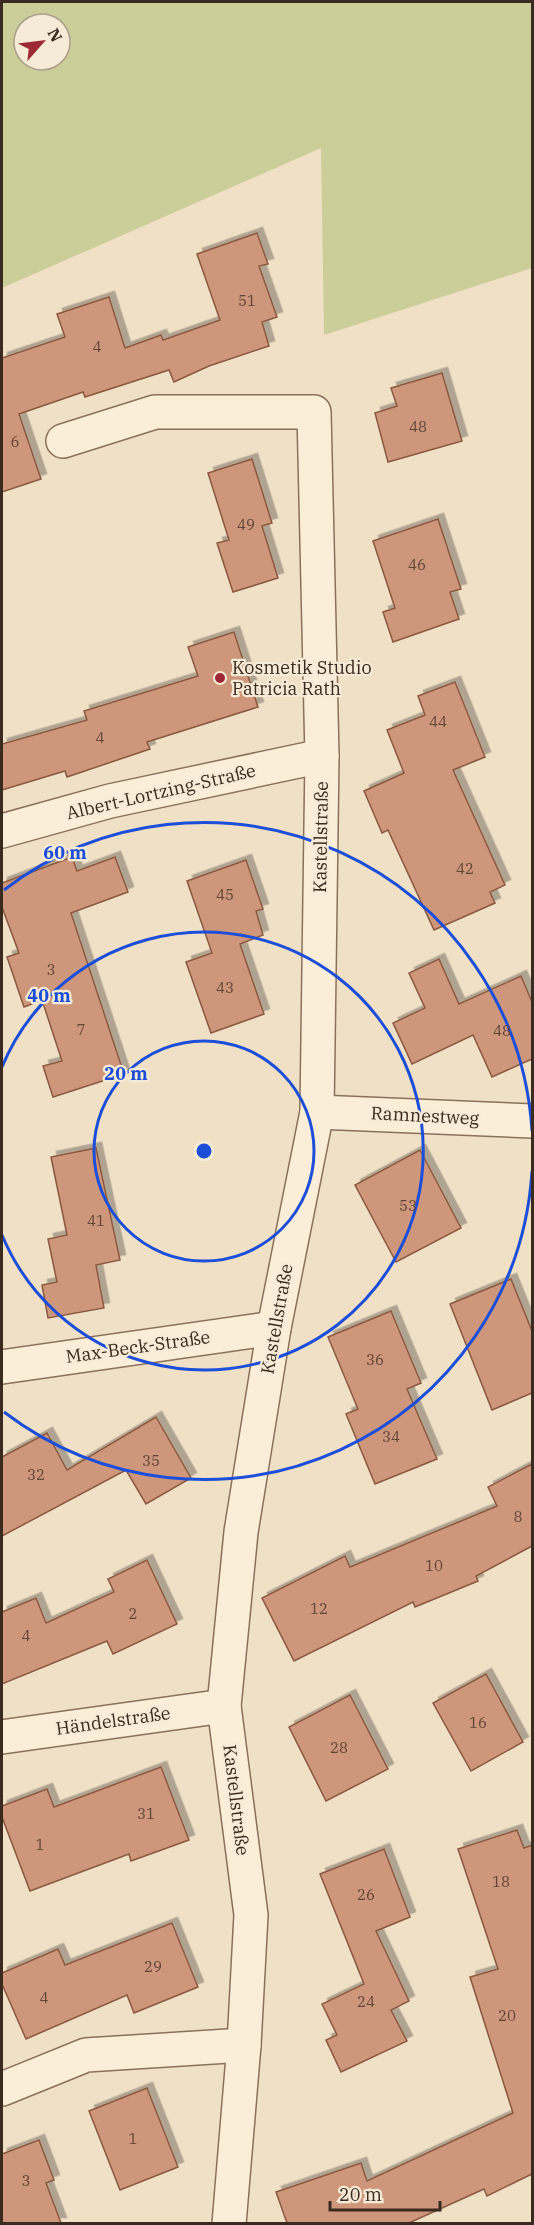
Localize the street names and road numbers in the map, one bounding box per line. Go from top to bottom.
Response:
street label: Albert-Lortzing-Straße [64,759,258,824]
street label: Kastellstraße [308,781,333,893]
street label: Ramnestweg [370,1101,480,1130]
street label: Kastellstraße [255,1262,298,1376]
street label: Max-Beck-Straße [64,1325,212,1368]
street label: Händelstraße [54,1701,172,1740]
street label: Kastellstraße [218,1743,255,1857]

